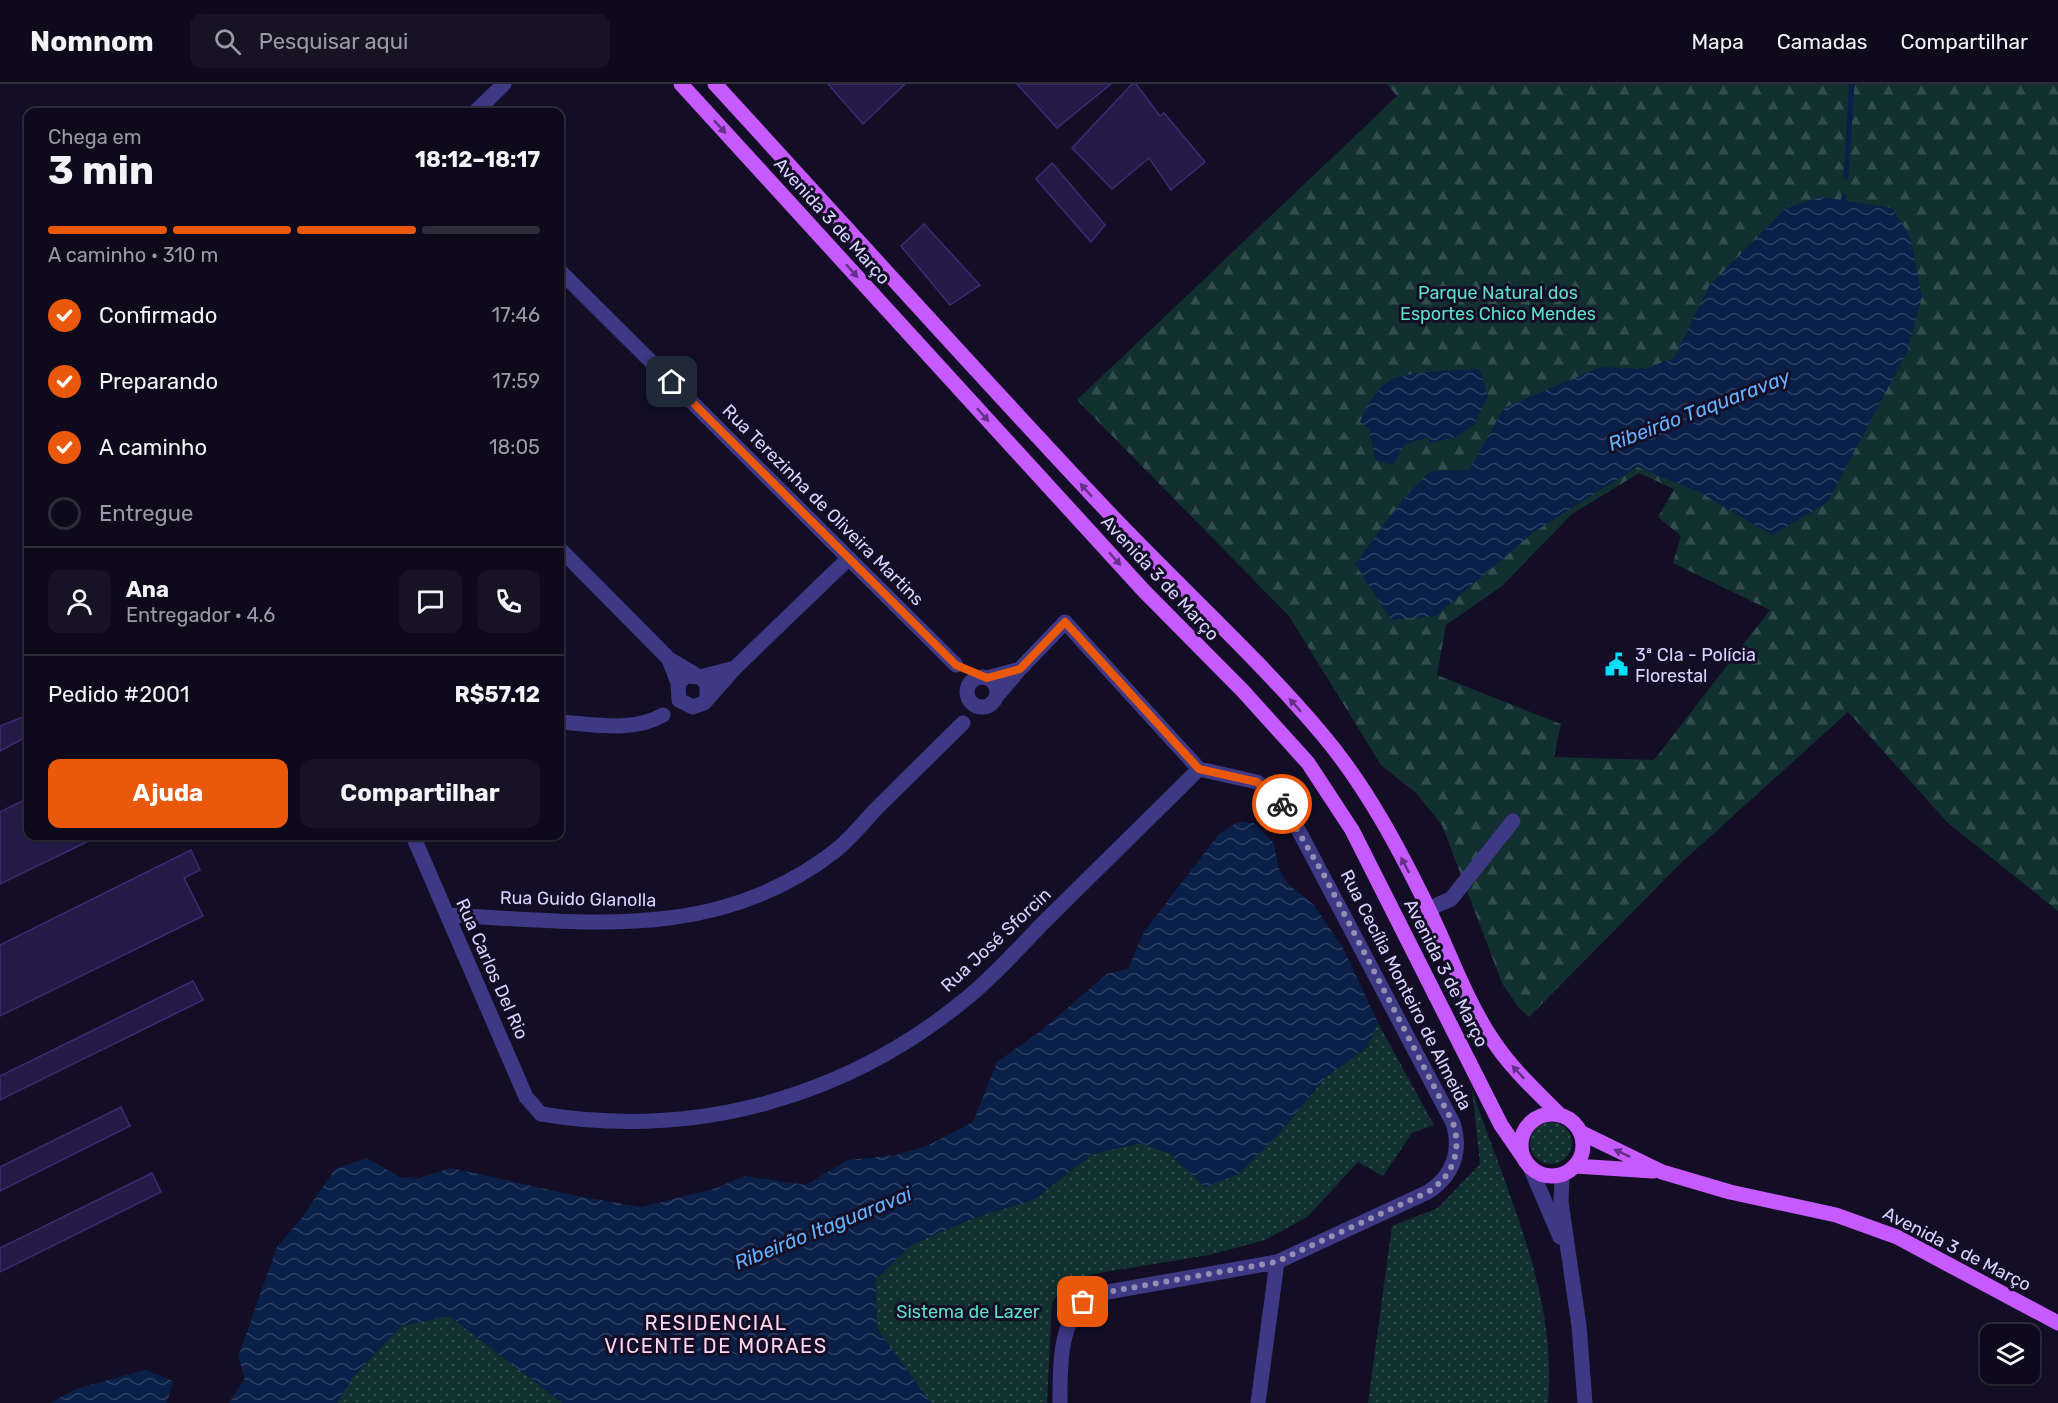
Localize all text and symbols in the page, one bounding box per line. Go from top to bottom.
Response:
search box [190,14,610,68]
text: Nomnom [30,25,154,58]
icon: search [211,25,244,58]
text: Pesquisar aqui [259,28,408,55]
text: Mapa [1691,29,1744,54]
text: Camadas [1777,29,1867,54]
text: Compartilhar [1900,29,2028,54]
one-way arrow [713,119,726,134]
text: Chega em [48,125,142,149]
text: 18:12–18:17 [415,146,540,173]
text: 3 min [48,148,154,194]
street label: Avenida 3 de Março [769,153,895,289]
text: A caminho · 310 m [48,243,218,267]
one-way arrow [845,263,858,278]
park label: Parque Natural dos Esportes Chico Mendes [1400,282,1596,325]
icon: check [48,299,81,332]
text: Confirmado [99,302,217,329]
text: 17:46 [492,303,540,327]
pin [646,356,697,407]
water label: Ribeirão Taquaravay [1604,364,1794,456]
icon: check [48,365,81,398]
icon: home [655,365,688,398]
text: Preparando [99,368,218,395]
text: 17:59 [492,369,540,393]
street label: Rua Terezinha de Oliveira Martins [718,400,928,610]
one-way arrow [976,407,989,422]
icon: check [48,431,81,464]
text: A caminho [99,434,207,461]
text: 18:05 [489,435,540,459]
one-way arrow [1079,482,1093,497]
text: Entregue [99,500,193,527]
street label: Avenida 3 de Março [1096,511,1224,645]
one-way arrow [1108,551,1121,566]
button: person [48,570,111,633]
button: chat [399,570,462,633]
button: phone [477,570,540,633]
text: Ana [126,576,169,603]
text: Entregador · 4.6 [126,603,275,627]
place label: 3ª CIa - Polícia Florestal [1635,644,1756,687]
public building icon: 3ª CIa - Polícia Florestal [1604,652,1630,678]
text: Pedido #2001 [48,681,189,708]
text: R$57.12 [454,681,540,708]
one-way arrow [1289,698,1302,713]
button: Ajuda [48,759,288,828]
button: Compartilhar [300,759,540,828]
courier [1252,774,1312,834]
icon: bike [1266,788,1299,821]
one-way arrow [1400,856,1410,873]
street label: Rua Cecília Monteiro de Almeida [1336,866,1476,1114]
street label: Rua José Sforcin [936,883,1056,997]
street label: Rua Guido Glanolla [500,887,656,911]
street label: Rua Carlos Del Rio [451,895,533,1043]
street label: Avenida 3 de Março [1399,895,1493,1051]
one-way arrow [1511,1065,1525,1080]
one-way arrow [1613,1148,1630,1157]
water label: Ribeirão Itaguaravai [731,1181,916,1275]
street label: Avenida 3 de Março [1879,1202,2035,1296]
pin [1057,1276,1108,1327]
icon: bag [1066,1285,1099,1318]
park label: Sistema de Lazer [896,1301,1040,1323]
district label: RESIDENCIAL VICENTE DE MORAES [604,1311,828,1358]
map controls [1980,1324,2040,1384]
button: layers [1980,1324,2040,1384]

